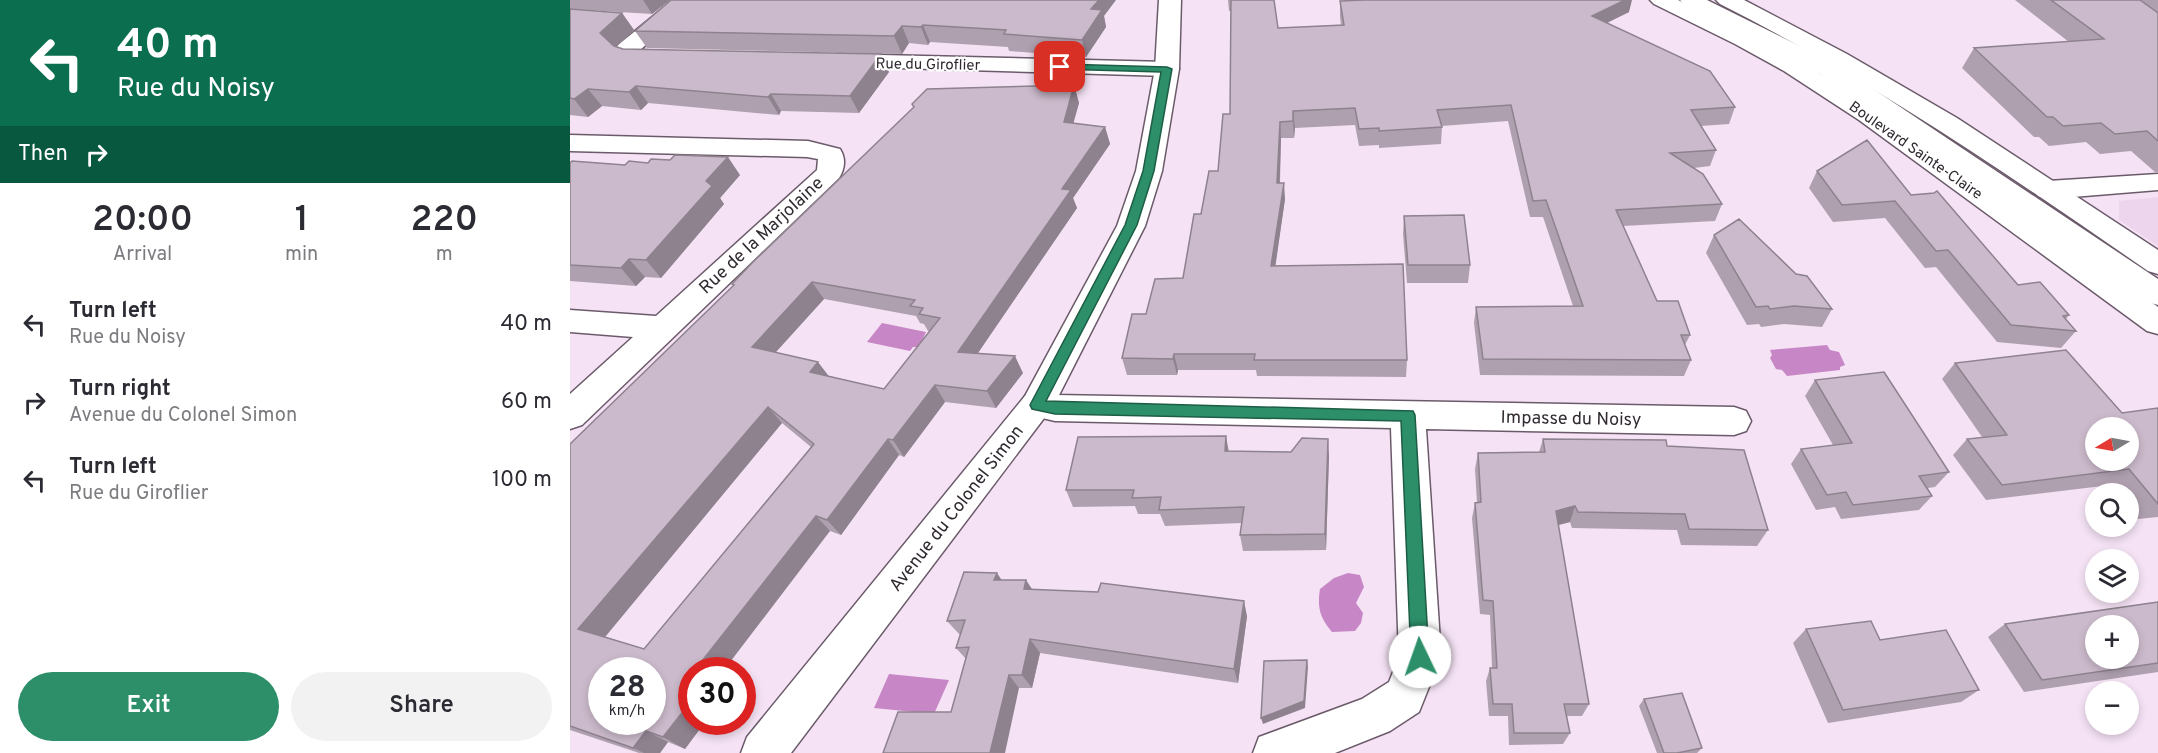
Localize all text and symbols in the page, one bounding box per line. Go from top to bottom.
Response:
text: 40 m [117,20,219,73]
icon: left [18,24,96,102]
pin [1034,41,1085,92]
icon: arrive [1043,50,1076,83]
street label: Rue du Giroflier [875,55,981,76]
text: Rue du Noisy [117,72,275,106]
street label: Boulevard Sainte-Claire [1845,98,1986,205]
icon: right [80,138,113,171]
text: Then [18,141,68,168]
street label: Rue de la Marjolaine [695,172,829,300]
text: 20:00 [92,198,193,244]
text: 1 [295,198,309,244]
text: 220 [410,198,478,244]
text: Arrival [113,242,172,268]
text: min [285,242,318,268]
text: m [436,242,453,268]
text: Turn left [69,298,157,325]
icon: left [18,308,51,341]
text: 40 m [500,311,552,338]
text: Rue du Noisy [69,325,186,351]
text: Turn right [69,376,171,403]
icon: right [18,386,51,419]
text: 60 m [501,389,552,416]
text: Avenue du Colonel Simon [69,403,297,429]
street label: Impasse du Noisy [1500,407,1641,432]
north arrow [2085,417,2139,471]
map controls [2085,417,2139,735]
street label: Avenue du Colonel Simon [885,421,1029,597]
text: Turn left [69,454,157,481]
icon: left [18,464,51,497]
text: 100 m [492,467,552,494]
text: Rue du Giroflier [69,481,209,507]
button: search [2085,483,2139,537]
button: layers [2085,549,2139,603]
button: + [2085,615,2139,669]
position arrow [1388,625,1452,689]
speed limit sign: 30 [678,657,756,735]
text: 28 [608,670,646,707]
button: Exit [18,672,279,741]
button: Share [291,672,552,741]
button: − [2085,681,2139,735]
text: km/h [609,702,645,721]

